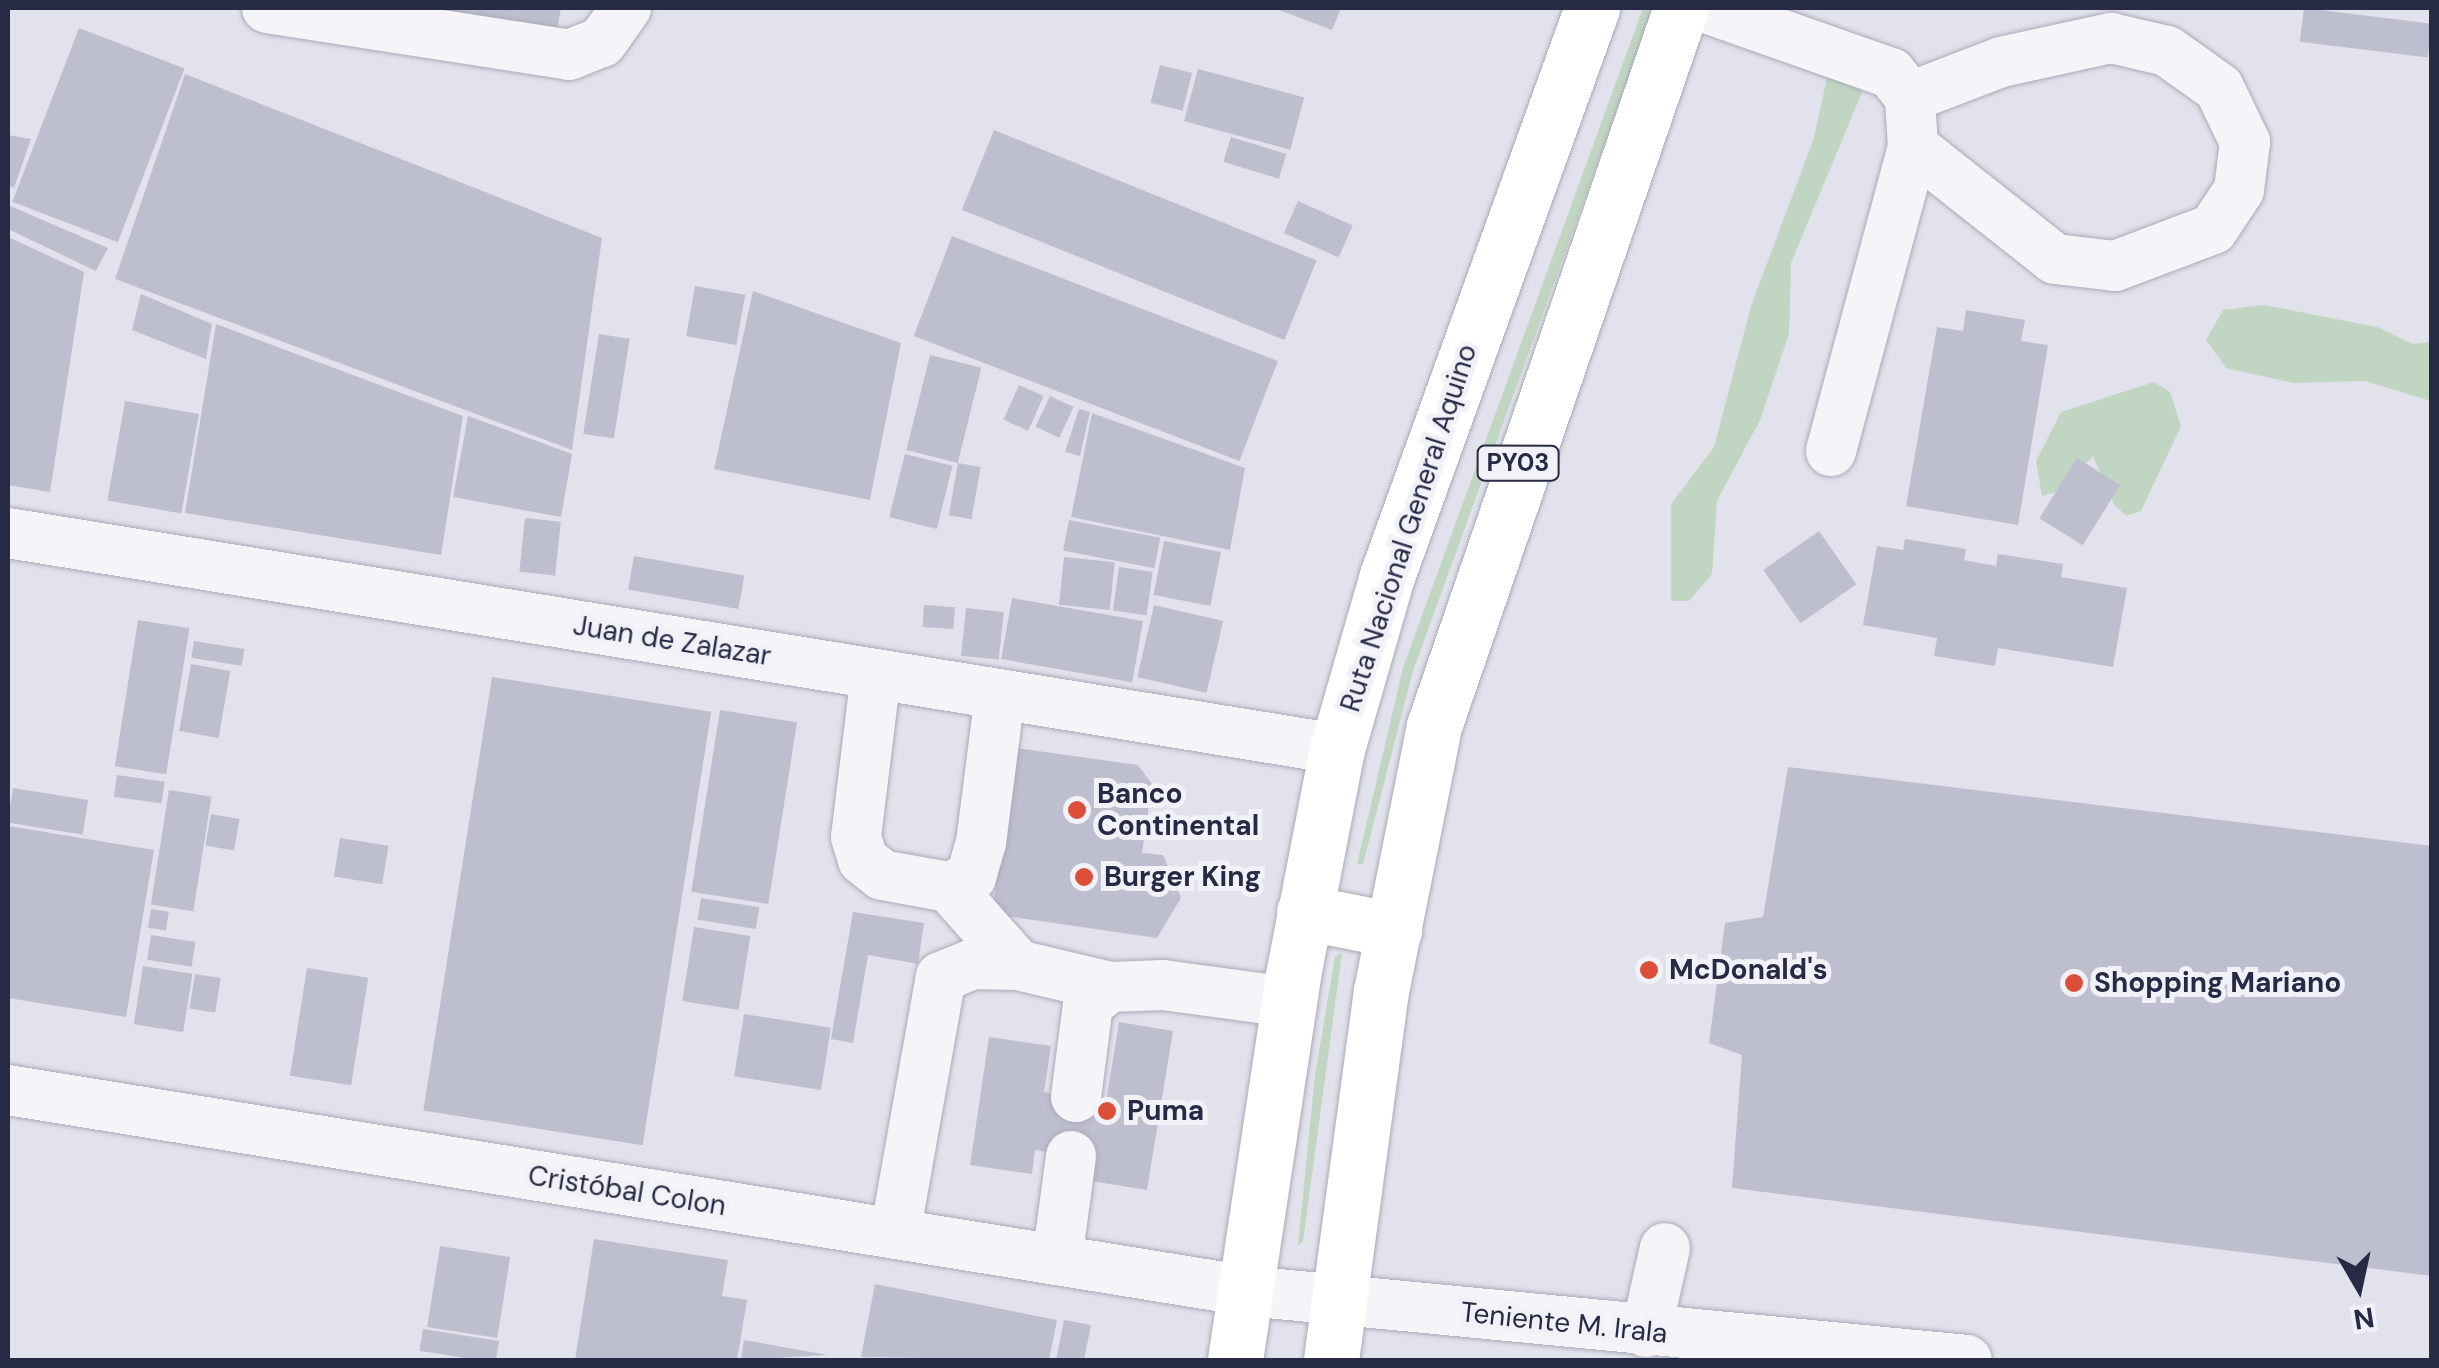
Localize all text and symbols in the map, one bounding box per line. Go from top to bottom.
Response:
street label: Ruta Nacional General Aquino [1334,340,1484,716]
road number: PY03 [1476,443,1560,483]
street label: Juan de Zalazar [571,609,773,673]
place label: Banco Continental [1097,777,1259,843]
marker: Banco Continental [1066,799,1088,821]
place label: Burger King [1104,860,1261,894]
marker: Burger King [1073,866,1095,888]
place label: McDonald's [1669,953,1828,987]
marker: McDonald's [1638,959,1660,981]
place label: Shopping Mariano [2094,966,2341,1000]
marker: Shopping Mariano [2063,972,2085,994]
place label: Puma [1127,1094,1204,1128]
marker: Puma [1096,1100,1118,1122]
street label: Cristóbal Colon [526,1159,728,1223]
north arrow [2309,1238,2409,1338]
street label: Teniente M. Irala [1459,1295,1669,1351]
text: N [2351,1298,2377,1338]

